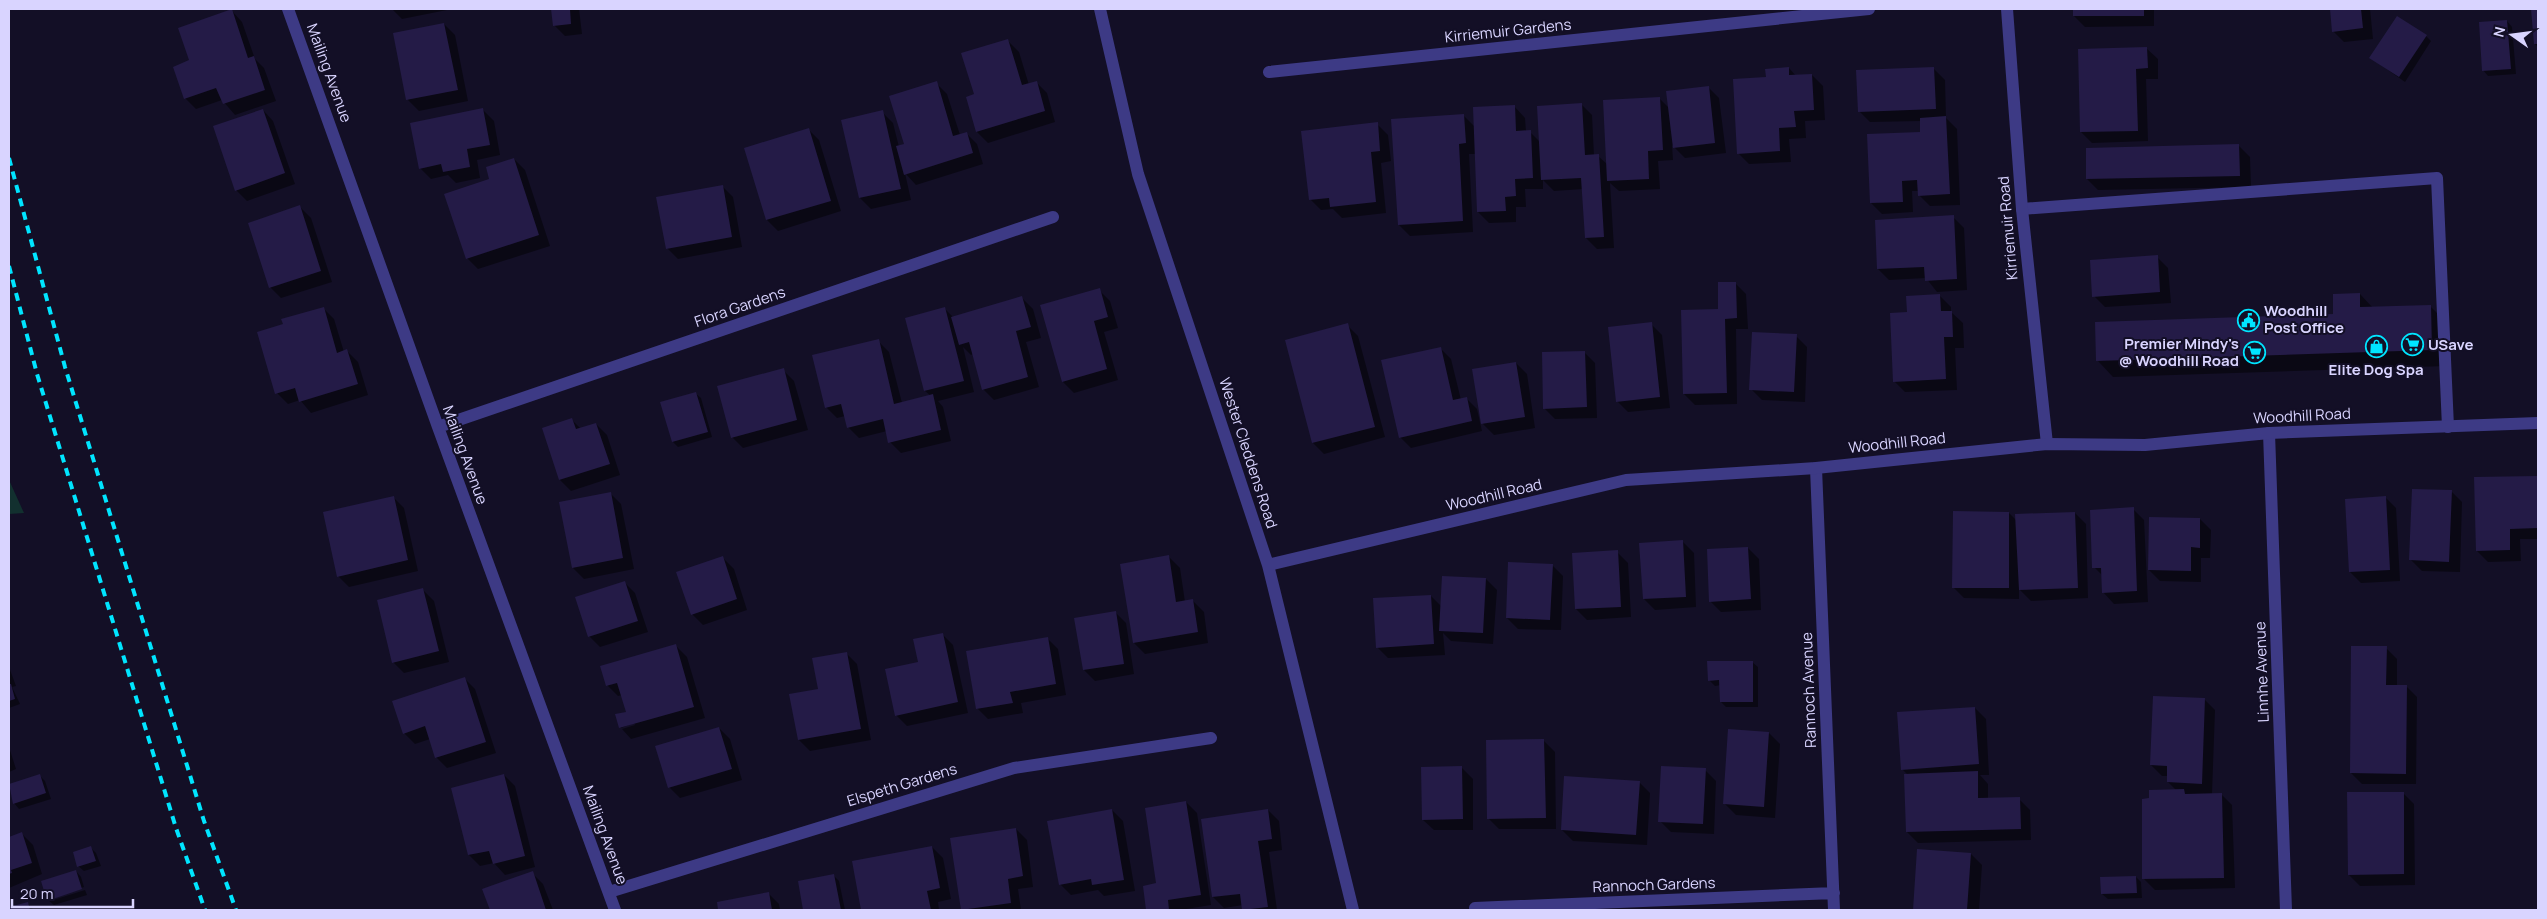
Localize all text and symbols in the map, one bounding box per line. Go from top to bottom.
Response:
north arrow [2487,10,2537,60]
street label: Kirriemuir Gardens [1444,13,1572,48]
street label: Mailing Avenue [302,21,357,125]
text: N [2488,25,2509,39]
street label: Kirriemuir Road [1992,175,2023,281]
street label: Flora Gardens [692,281,788,332]
place label: Woodhill Post Office [2264,300,2344,338]
public building icon: Woodhill Post Office [2236,308,2260,332]
place label: Premier Mindy's @ Woodhill Road [2119,333,2239,371]
supermarket icon: USave [2400,333,2424,357]
place label: USave [2428,334,2474,355]
shop icon: Elite Dog Spa [2364,335,2388,359]
supermarket icon: Premier Mindy's @ Woodhill Road [2243,341,2267,365]
place label: Elite Dog Spa [2328,359,2424,380]
street label: Wester Cleddens Road [1214,375,1283,531]
street label: Woodhill Road [2253,402,2351,429]
street label: Mailing Avenue [438,403,493,507]
street label: Woodhill Road [1847,427,1947,458]
street label: Woodhill Road [1444,473,1544,516]
street label: Linnhe Avenue [2249,621,2274,723]
street label: Rannoch Avenue [1796,631,1821,748]
street label: Elspeth Gardens [844,758,959,811]
street label: Mailing Avenue [578,783,633,887]
street label: Rannoch Gardens [1592,872,1716,897]
scale bar [12,876,134,908]
text: 20 m [20,883,53,904]

